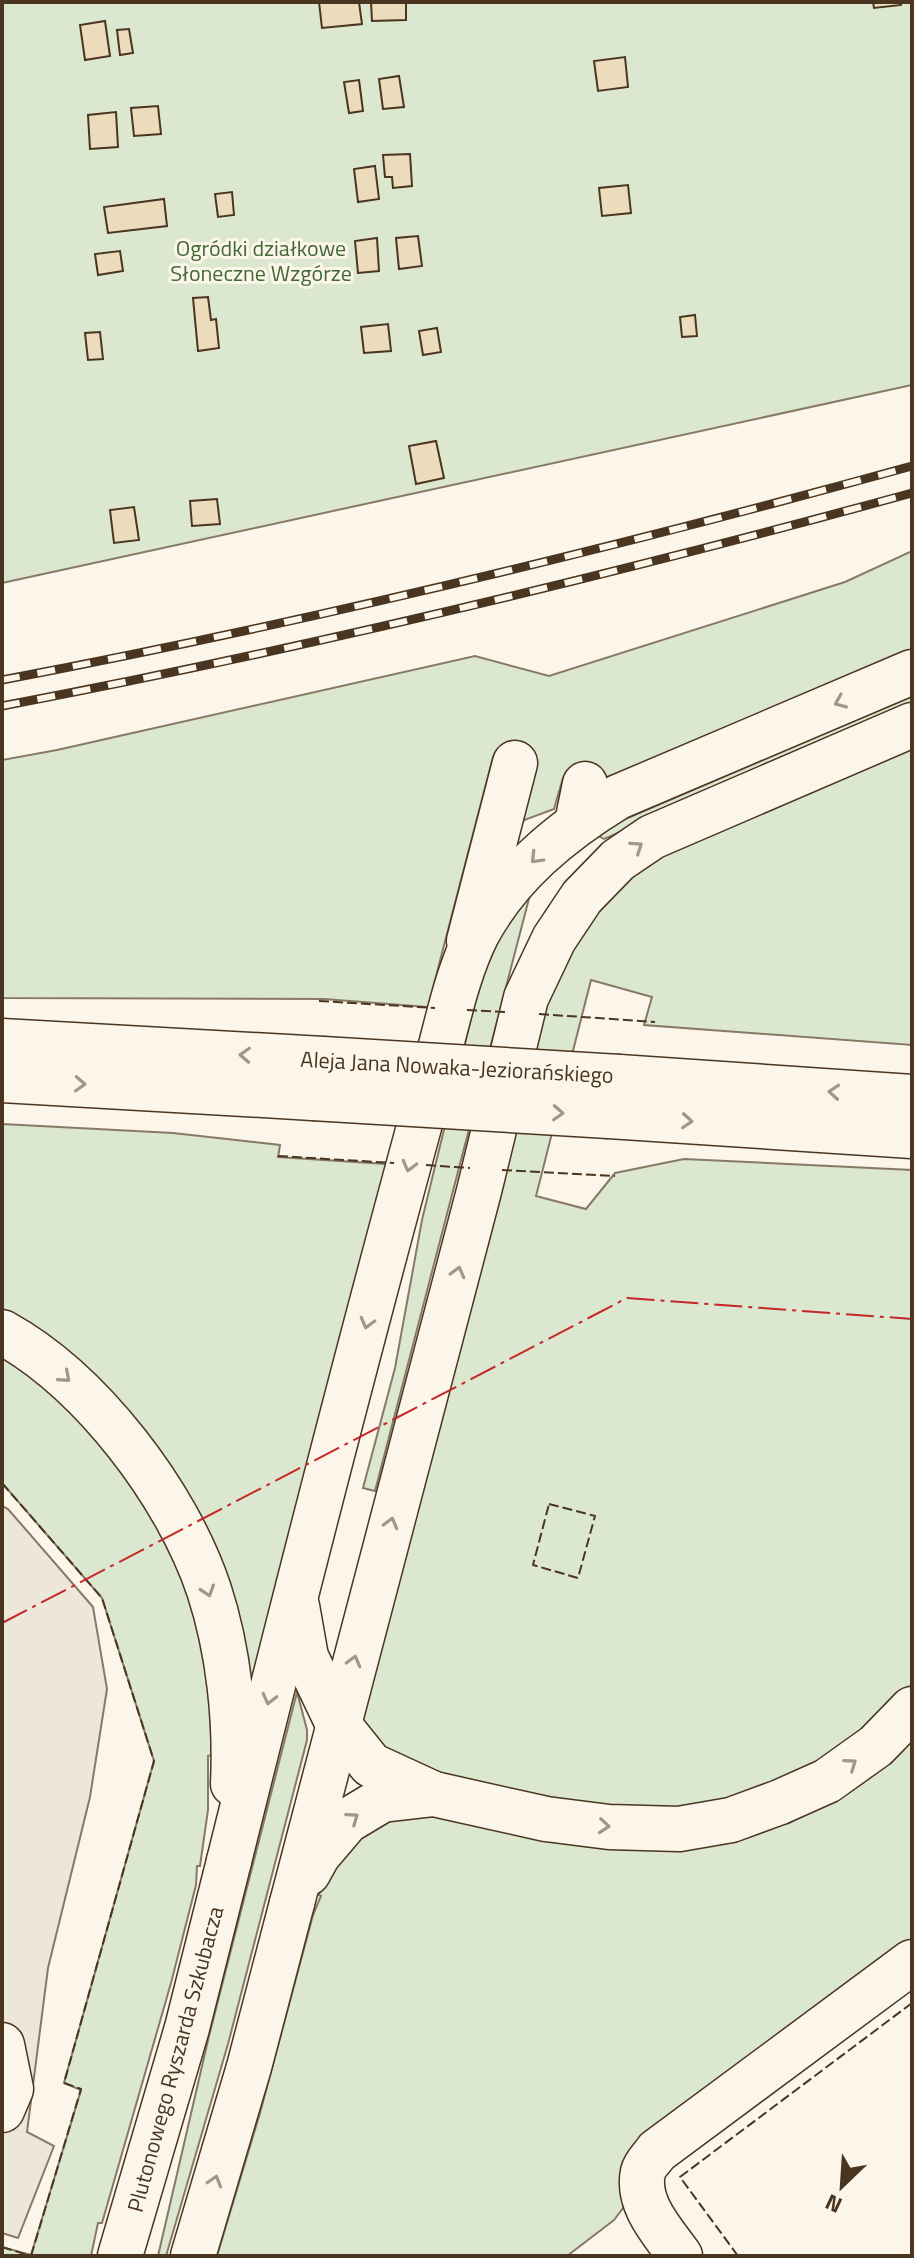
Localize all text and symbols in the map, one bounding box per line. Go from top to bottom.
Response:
park label: Ogródki działkowe Słoneczne Wzgórze [170,231,352,290]
one-way arrow [834,693,848,709]
one-way arrow [628,842,642,857]
one-way arrow [531,849,545,863]
street label: Aleja Jana Nowaka-Jeziorańskiego [300,1042,614,1092]
one-way arrow [238,1046,251,1063]
one-way arrow [74,1075,87,1092]
one-way arrow [827,1084,840,1101]
one-way arrow [552,1104,565,1121]
one-way arrow [681,1112,694,1129]
one-way arrow [401,1158,418,1172]
one-way arrow [448,1265,465,1279]
one-way arrow [359,1316,376,1330]
one-way arrow [56,1368,70,1382]
one-way arrow [381,1516,398,1530]
one-way arrow [198,1583,214,1597]
one-way arrow [345,1655,362,1669]
one-way arrow [262,1691,279,1705]
one-way arrow [842,1759,856,1774]
one-way arrow [345,1813,359,1828]
one-way arrow [598,1817,611,1834]
street label: Plutonowego Ryszarda Szkubacza [118,1902,232,2216]
north arrow [802,2146,882,2226]
one-way arrow [206,2175,222,2189]
text: N [819,2185,848,2223]

